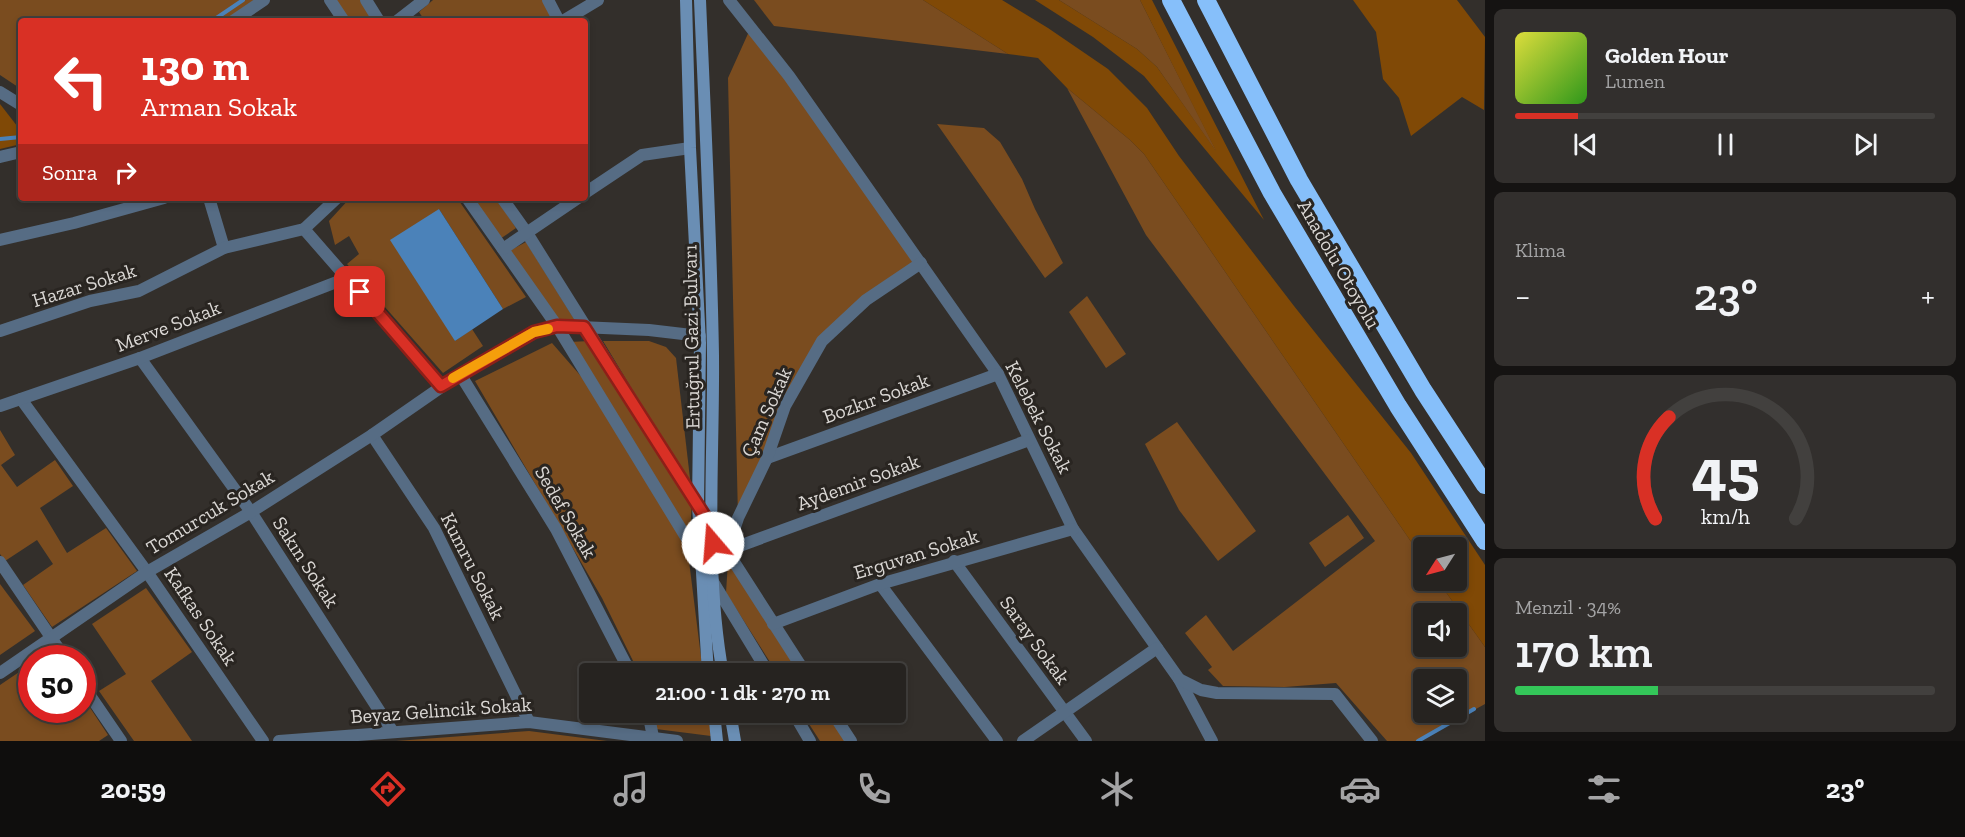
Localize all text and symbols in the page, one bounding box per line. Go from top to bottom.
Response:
text: 130 m [141,40,249,91]
icon: left [42,42,120,120]
text: Golden Hour [1605,42,1729,69]
text: Lumen [1605,69,1665,93]
text: Arman Sokak [141,91,297,123]
icon: previous [1569,128,1602,161]
icon: pause [1709,128,1742,161]
icon: next [1849,128,1882,161]
icon: right [109,156,142,189]
text: Sonra [42,159,97,186]
street label: Anadolu Otoyolu [1292,195,1386,333]
text: Klima [1515,238,1566,262]
street label: Ertuğrul Gazi Bulvarı [677,244,705,429]
street label: Hazar Sokak [29,258,139,312]
pin [334,266,385,317]
text: 23° [1694,268,1758,322]
icon: arrive [343,275,376,308]
text: − [1515,276,1530,315]
text: + [1921,276,1935,315]
street label: Merve Sokak [112,295,224,357]
street label: Kelebek Sokak [1000,357,1078,478]
street label: Çam Sokak [736,363,797,461]
street label: Bozkır Sokak [819,367,933,428]
text: 45 [1691,434,1759,509]
street label: Aydemir Sokak [793,448,923,515]
street label: Sedef Sokak [530,462,602,563]
street label: Tomurcuk Sokak [142,464,279,560]
text: km/h [1701,504,1749,529]
street label: Kumru Sokak [436,509,510,624]
position arrow [681,511,745,575]
street label: Sakın Sokak [268,512,345,613]
street label: Erguvan Sokak [851,523,982,584]
north arrow [1413,537,1467,591]
map controls [1413,537,1467,723]
street label: Kafkas Sokak [159,562,243,670]
street label: Saray Sokak [995,591,1076,689]
text: Menzil · 34% [1515,595,1621,619]
button: sound [1413,603,1467,657]
text: 170 km [1515,625,1652,679]
speed limit sign: 50 [18,645,96,723]
button: layers [1413,669,1467,723]
text: 21:00 · 1 dk · 270 m [655,679,830,706]
street label: Beyaz Gelincik Sokak [350,692,533,728]
icon: directions [367,768,409,810]
icon: music [610,768,652,810]
icon: phone [853,768,895,810]
icon: climate [1096,768,1138,810]
icon: car [1339,768,1381,810]
icon: filters [1583,768,1625,810]
text: 20:59 [101,773,166,805]
text: 23° [1826,773,1864,805]

